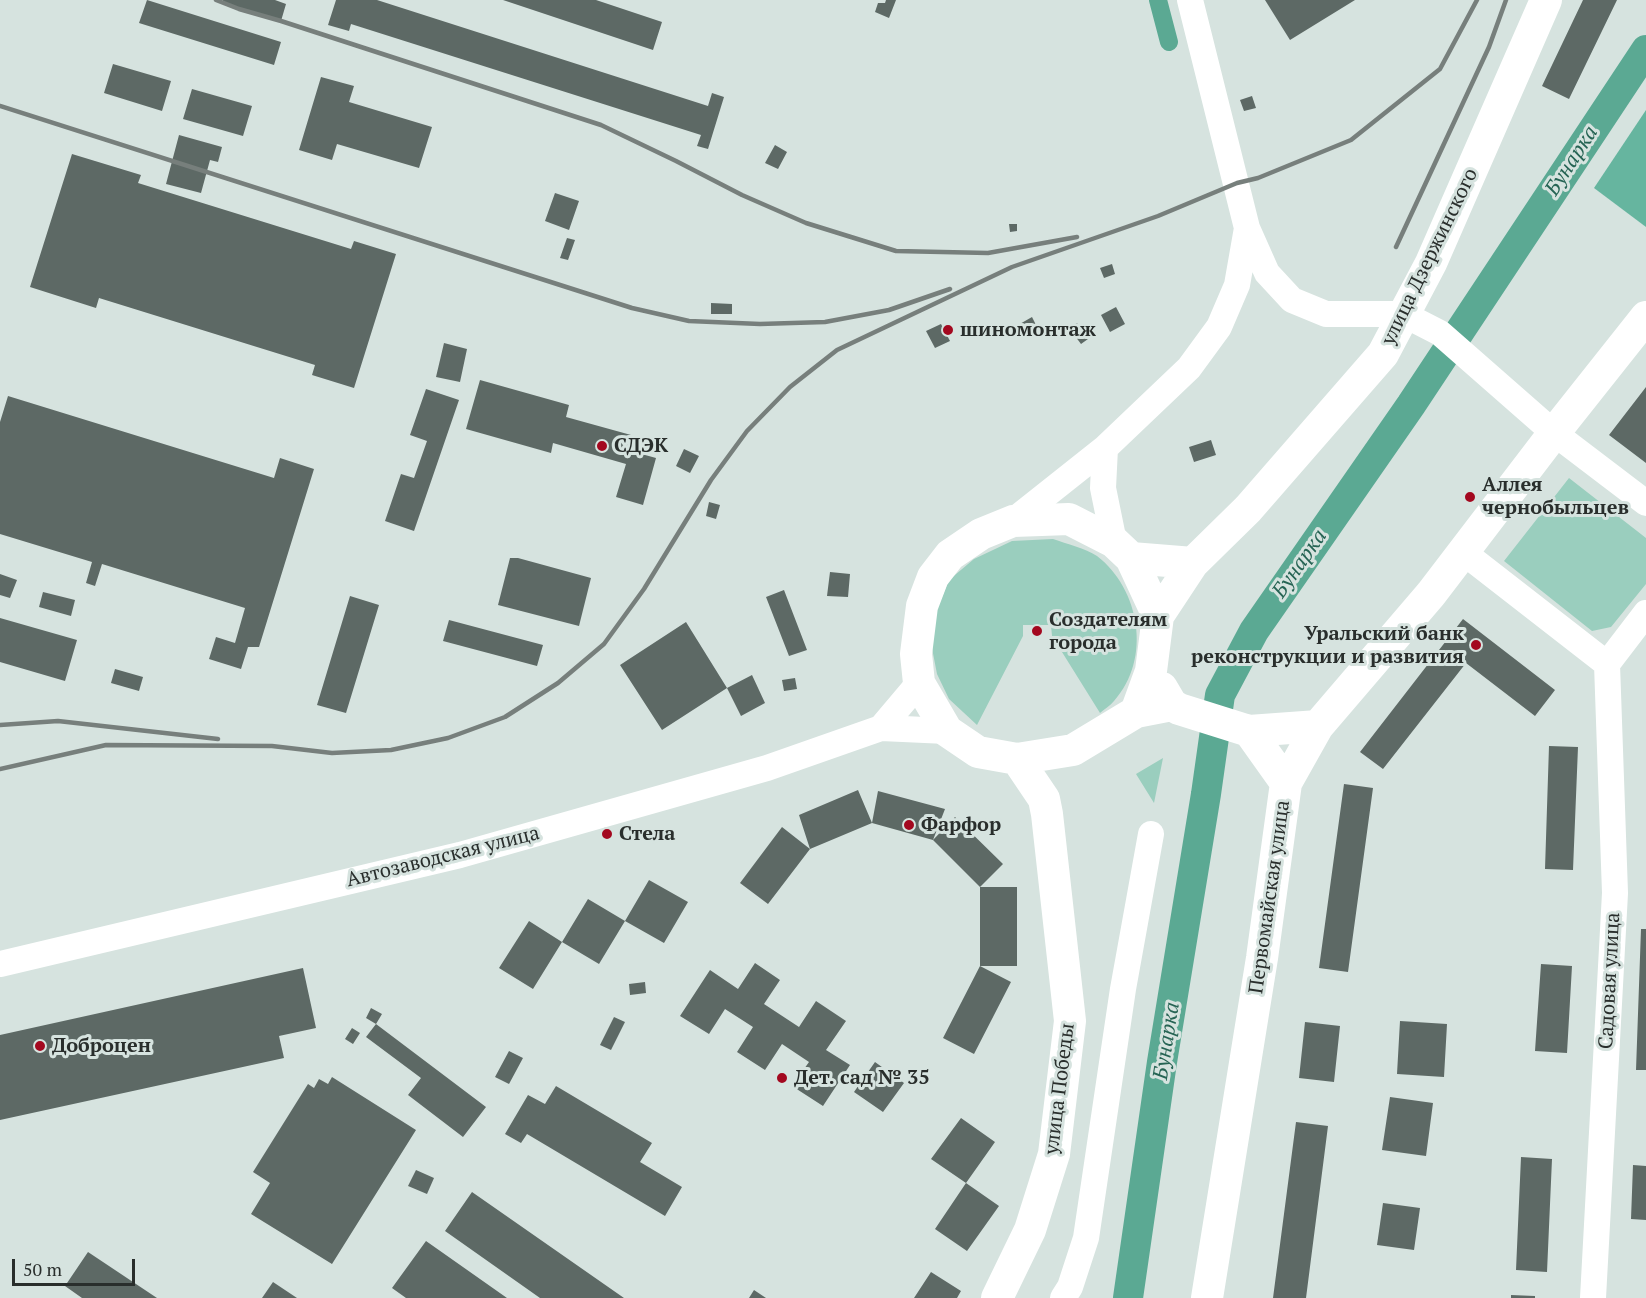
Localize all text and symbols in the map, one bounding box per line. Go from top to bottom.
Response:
water label: Бунарка [1540,121,1604,201]
street label: улица Дзержинского [1377,165,1483,349]
place label: шиномонтаж [960,318,1096,342]
marker: шиномонтаж [941,323,955,337]
place label: СДЭК [614,434,668,458]
marker: СДЭК [595,439,609,453]
place label: Аллея чернобыльцев [1482,473,1629,520]
marker: Аллея чернобыльцев [1463,490,1477,504]
water label: Бунарка [1267,525,1333,603]
place label: Создателям города [1049,608,1167,655]
place label: Уральский банк реконструкции и развития [1191,622,1464,669]
marker: Создателям города [1030,624,1044,638]
marker: Уральский банк реконструкции и развития [1469,638,1483,652]
street label: Первомайская улица [1245,799,1295,995]
place label: Фарфор [921,813,1001,837]
marker: Фарфор [902,818,916,832]
street label: Автозаводская улица [344,821,542,893]
place label: Стела [619,822,675,846]
marker: Стела [600,827,614,841]
street label: Садовая улица [1594,912,1626,1050]
water label: Бунарка [1148,1001,1186,1081]
street label: улица Победы [1040,1022,1080,1156]
place label: Доброцен [52,1034,151,1058]
marker: Доброцен [33,1039,47,1053]
place label: Дет. сад № 35 [794,1066,930,1090]
marker: Дет. сад № 35 [775,1071,789,1085]
scale bar [15,1247,138,1285]
text: 50 m [23,1257,62,1281]

